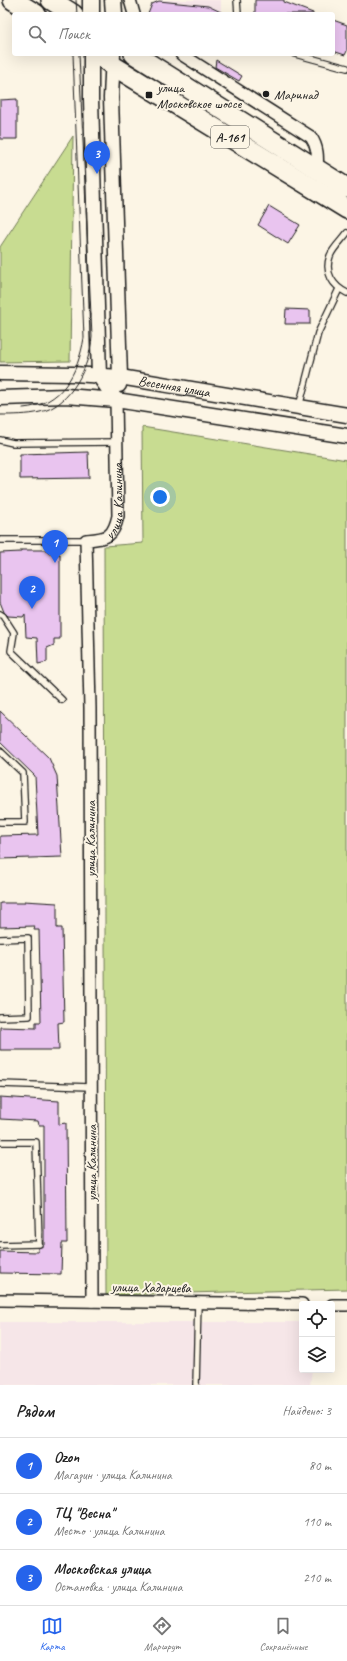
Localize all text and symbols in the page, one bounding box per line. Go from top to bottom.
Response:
search box [12,12,335,56]
icon: search [26,23,48,45]
text: Поиск [58,25,90,44]
place label: улица Московское шоссе [156,79,243,112]
place label: Маринад [274,86,319,103]
marker: Маринад [261,89,271,99]
marker: улица Московское шоссе [144,90,154,100]
road number: А-161 [211,126,249,148]
pin: 3 [84,141,110,174]
street label: Весенняя улица [137,372,212,401]
street label: улица Калинина [102,462,127,544]
your location [150,487,170,507]
pin: 1 [42,530,68,563]
pin: 2 [19,576,45,609]
street label: улица Калинина [82,800,99,878]
street label: улица Калинина [83,1124,100,1202]
street label: улица Хадарцева [110,1278,192,1297]
map controls [299,1301,335,1373]
button: locate [299,1301,335,1337]
button: layers [299,1337,335,1373]
text: Рядом [16,1401,54,1422]
text: Найдено: 3 [283,1403,331,1419]
text: Ozon [54,1448,79,1467]
text: 1 [26,1458,32,1474]
text: 80 m [309,1458,331,1474]
text: Магазин · улица Калинина [54,1467,172,1483]
text: ТЦ "Весна" [54,1504,114,1523]
text: 2 [26,1514,32,1530]
text: 110 m [303,1514,331,1530]
text: Место · улица Калинина [54,1523,164,1539]
text: Московская улица [54,1560,150,1579]
text: 3 [26,1570,32,1586]
text: 210 m [303,1570,331,1586]
text: Остановка · улица Калинина [54,1579,182,1595]
tab: Карта [40,1615,65,1653]
tab: Маршрут [144,1615,180,1653]
tab: Сохранённые [260,1615,307,1653]

